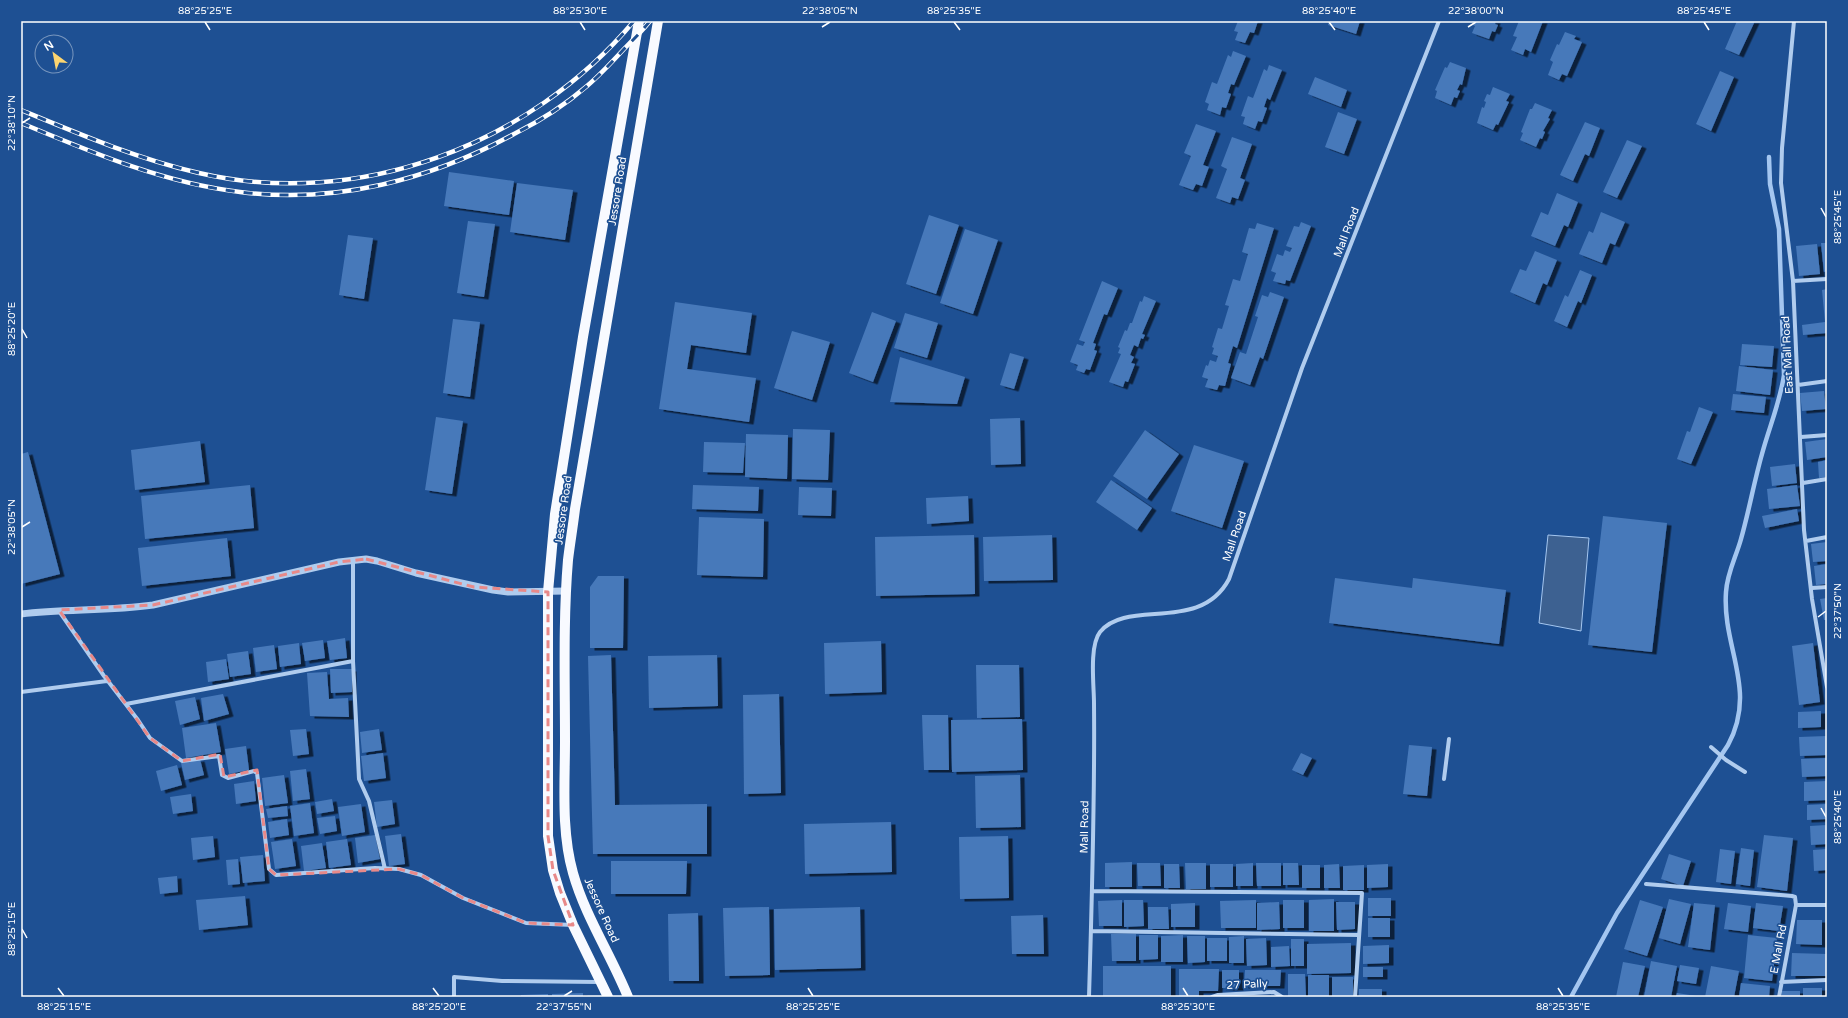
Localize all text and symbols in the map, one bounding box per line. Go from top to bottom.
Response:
text: 88°25'25"E [178,5,232,17]
text: 88°25'30"E [553,5,607,17]
text: 22°38'05"N [802,5,858,17]
text: 88°25'35"E [927,5,981,17]
text: 88°25'40"E [1302,5,1356,17]
text: 22°38'00"N [1448,5,1504,17]
text: 88°25'45"E [1677,5,1731,17]
north arrow [34,34,74,74]
text: N [42,38,56,54]
text: 22°38'10"N [6,95,18,151]
street label: Jessore Road [606,156,629,226]
text: 88°25'45"E [1832,190,1844,244]
street label: Mall Road [1331,205,1362,259]
text: 88°25'20"E [6,302,18,356]
street label: East Mall Road [1779,316,1796,394]
street label: Jessore Road [552,475,575,545]
text: 22°38'05"N [6,499,18,555]
street label: Mall Road [1220,509,1249,563]
text: 22°37'50"N [1832,583,1844,639]
text: 88°25'40"E [1832,790,1844,844]
street label: Mall Road [1078,800,1091,854]
street label: Jessore Road [581,876,622,945]
text: 88°25'15"E [6,902,18,956]
street label: E Mall Rd [1767,923,1790,975]
street label: 27 Pally [1226,977,1268,992]
text: 88°25'15"E [37,1001,91,1013]
text: 88°25'20"E [412,1001,466,1013]
text: 22°37'55"N [536,1001,592,1013]
text: 88°25'25"E [786,1001,840,1013]
text: 88°25'30"E [1161,1001,1215,1013]
text: 88°25'35"E [1536,1001,1590,1013]

